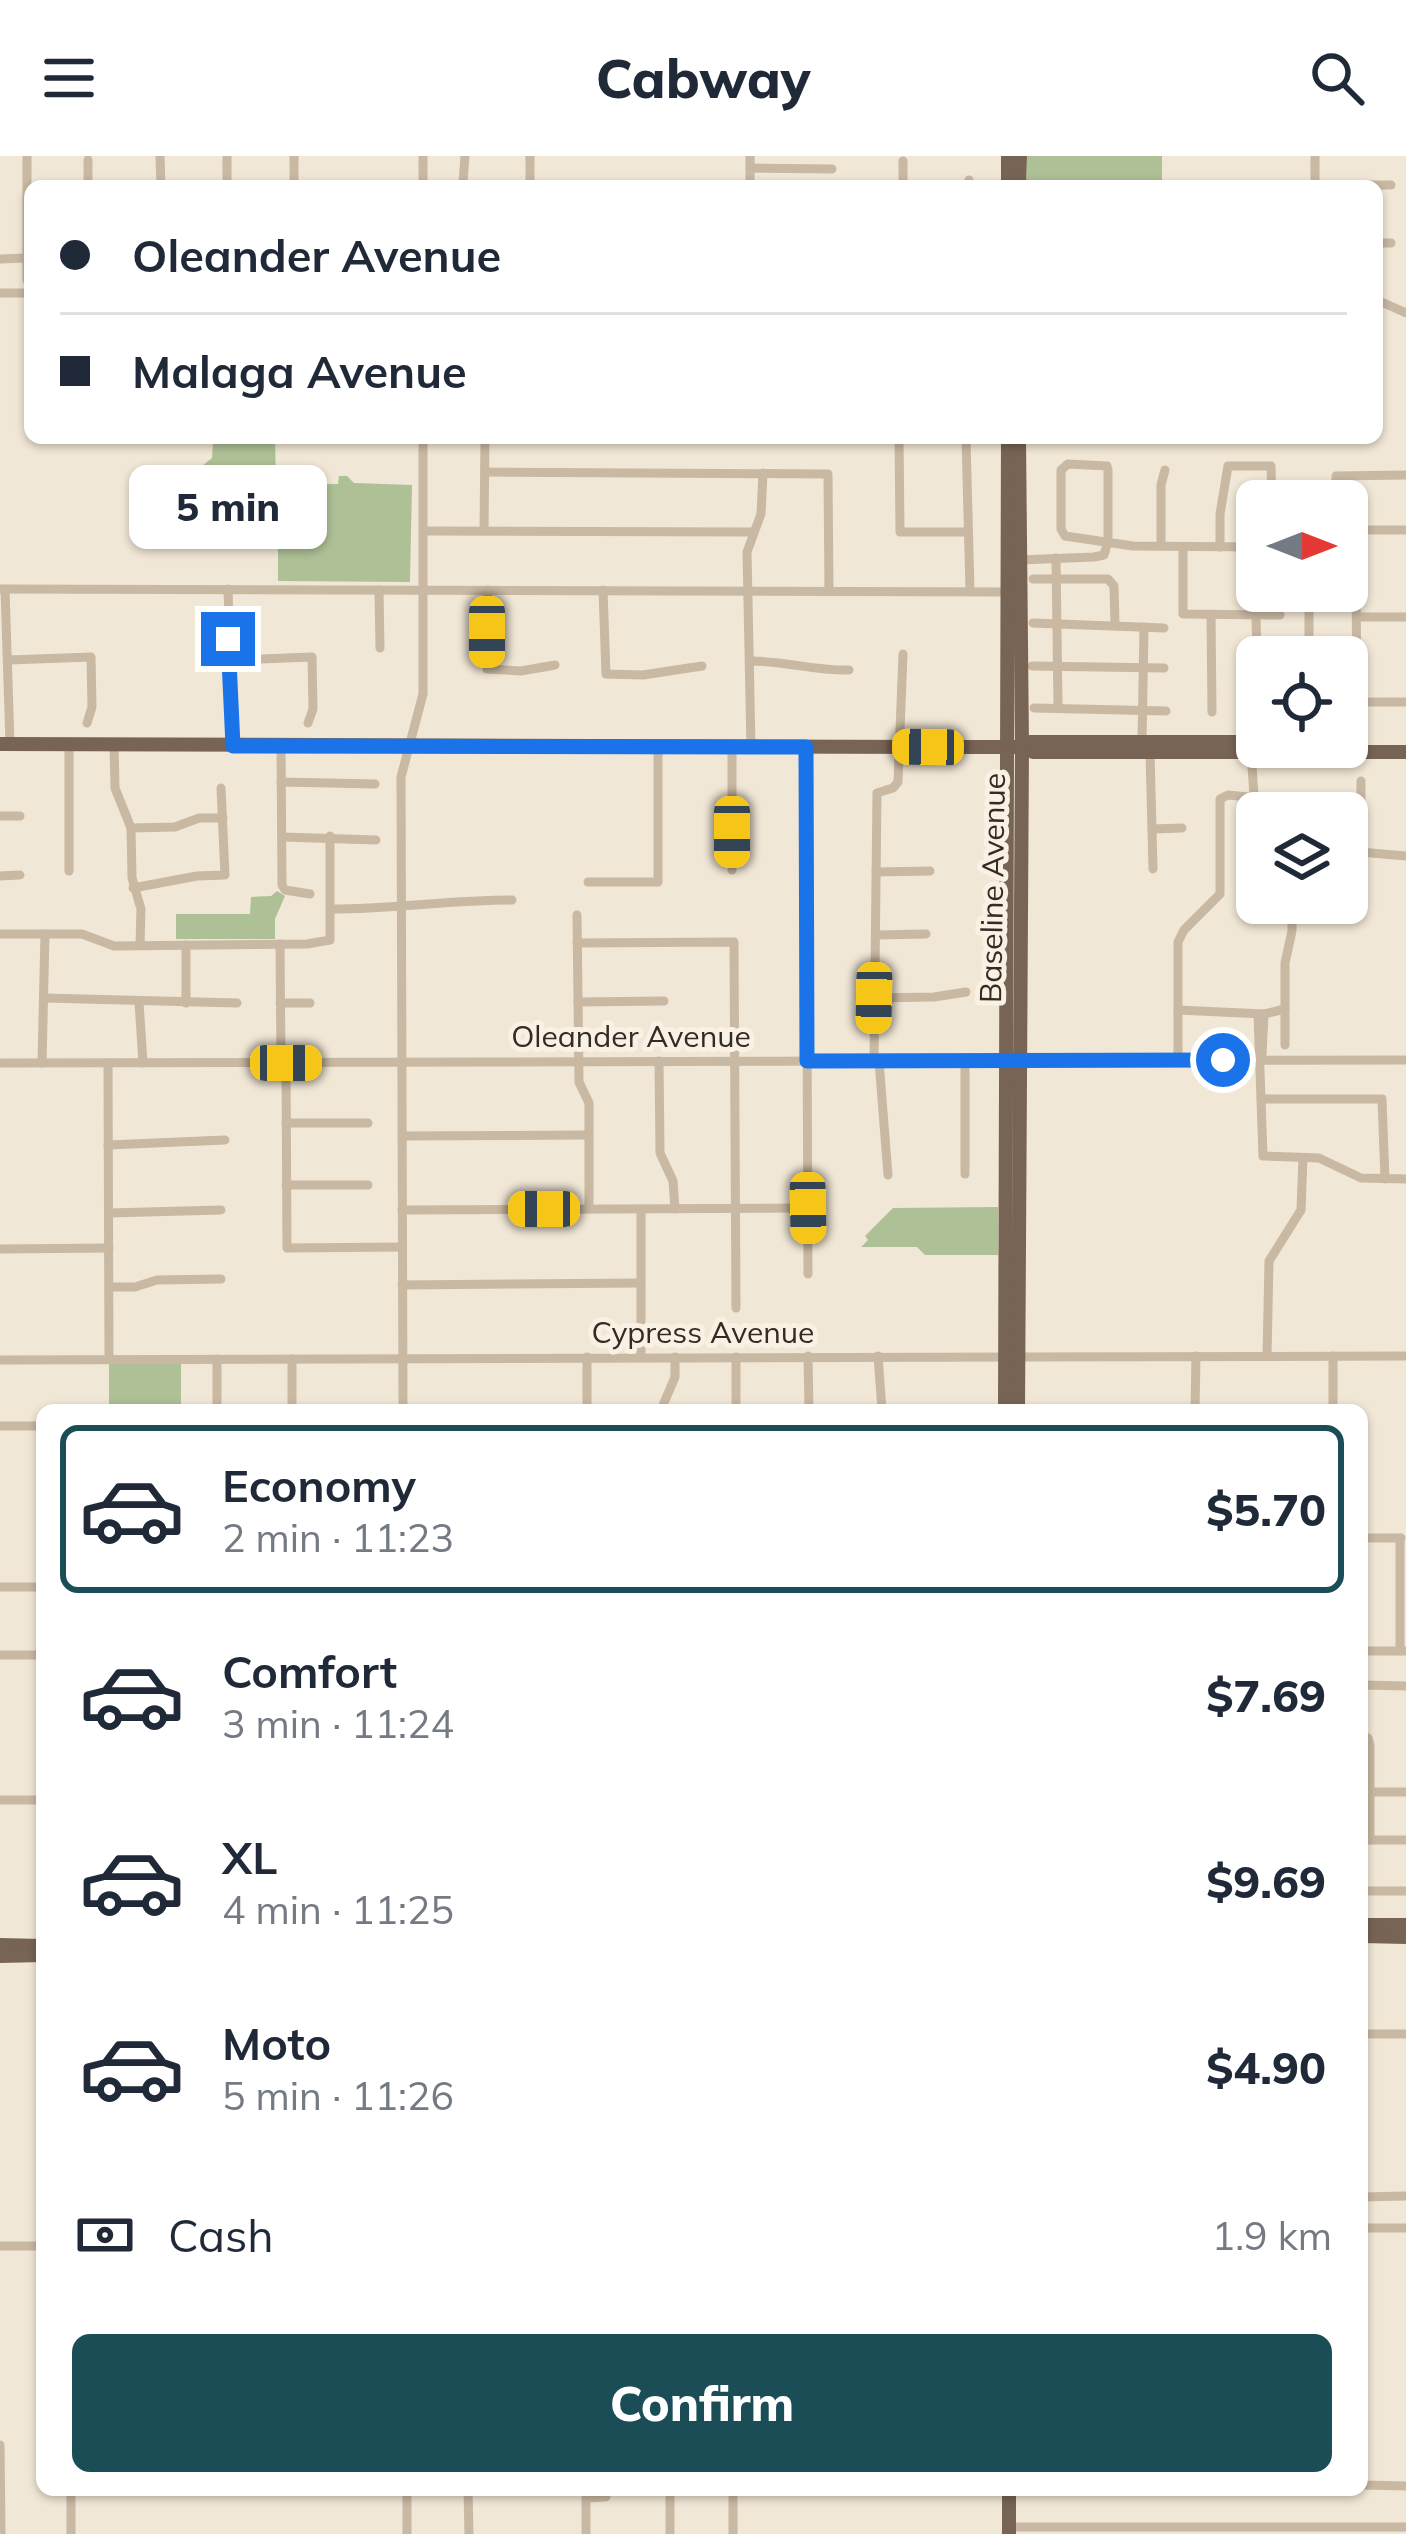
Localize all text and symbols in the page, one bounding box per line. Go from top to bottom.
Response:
text: Cabway [596,44,810,112]
icon: menu [36,45,102,111]
icon: search [1304,45,1370,111]
text: Oleander Avenue [132,227,501,283]
text: Malaga Avenue [132,343,467,399]
callout: 5 min [129,465,327,549]
north arrow [1236,480,1368,612]
map controls [1236,480,1368,924]
text: 5 min [176,482,280,531]
car [469,596,505,668]
route end [201,612,255,666]
button: locate [1236,636,1368,768]
car [892,728,964,766]
street label: Baseline Avenue [971,773,1013,1003]
button: layers [1236,792,1368,924]
car [714,796,750,868]
car [855,962,893,1034]
street label: Oleander Avenue [511,1017,751,1055]
route start [1196,1033,1250,1087]
car [250,1045,322,1081]
car [789,1172,827,1244]
car [508,1191,580,1227]
street label: Cypress Avenue [592,1313,814,1351]
icon: car [78,1455,186,1563]
text: Economy [222,1457,416,1513]
text: $5.70 [1206,1481,1326,1537]
text: 2 min · 11:23 [222,1513,454,1562]
icon: car [78,1641,186,1749]
text: Comfort [222,1643,397,1699]
text: $7.69 [1206,1667,1326,1723]
text: 3 min · 11:24 [222,1699,454,1748]
icon: car [78,1827,186,1935]
text: XL [222,1829,277,1885]
text: $9.69 [1206,1853,1326,1909]
text: 4 min · 11:25 [222,1885,454,1934]
icon: car [78,2013,186,2121]
text: Moto [222,2015,331,2071]
text: $4.90 [1206,2039,1326,2095]
text: 5 min · 11:26 [222,2071,454,2120]
icon: cash [72,2202,138,2268]
text: Cash [168,2207,274,2263]
text: 1.9 km [1212,2211,1332,2260]
button: Confirm [72,2334,1332,2472]

